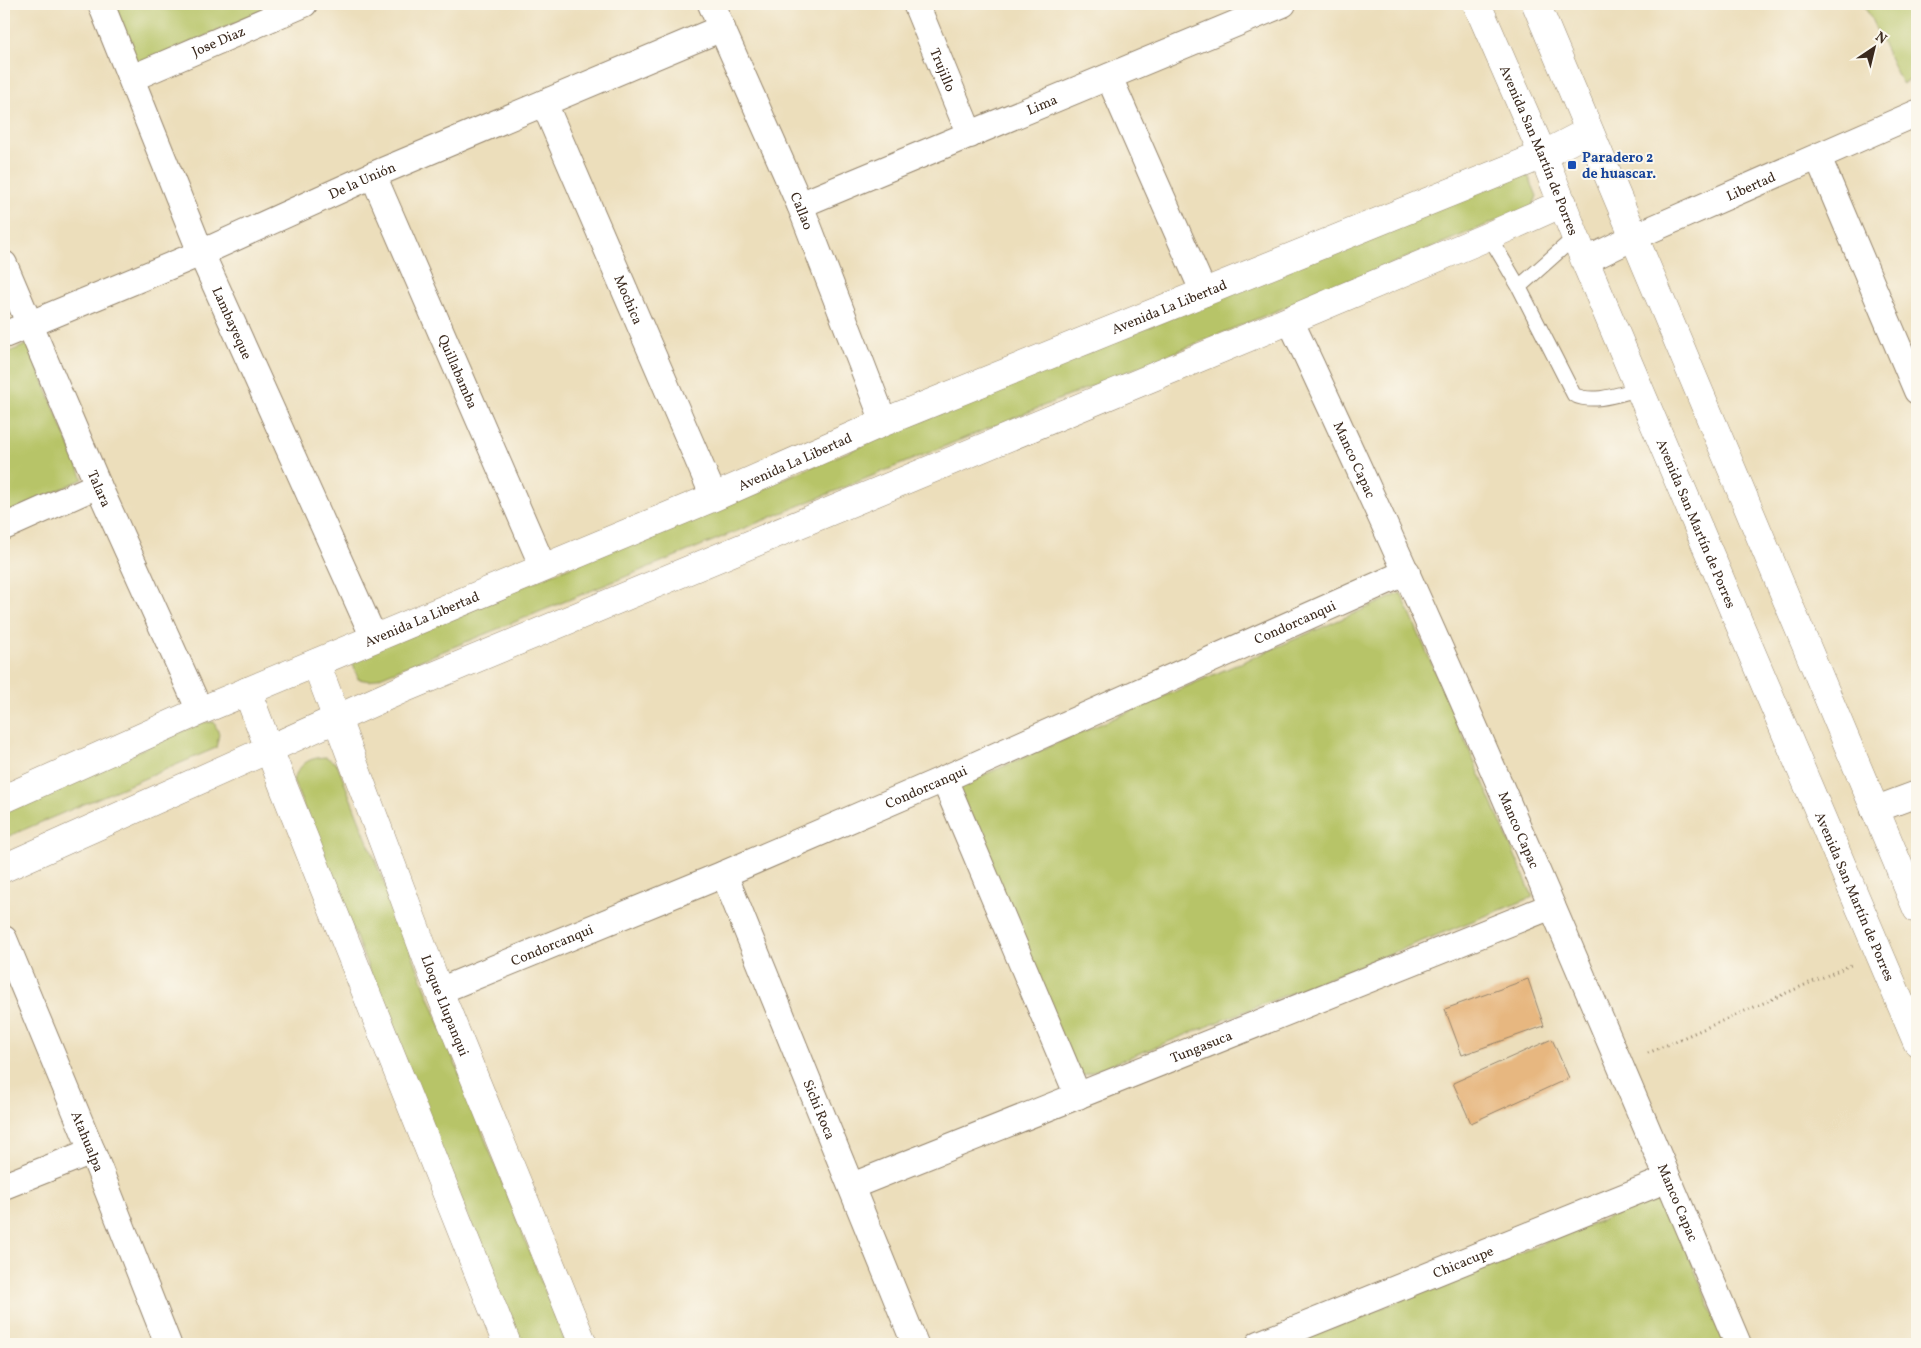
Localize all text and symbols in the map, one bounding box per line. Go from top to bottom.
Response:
street label: Jose Diaz [189,22,248,62]
north arrow [1848,22,1898,72]
text: N [1871,28,1890,49]
street label: Trujillo [924,46,959,95]
street label: Avenida San Martín de Porres [1494,63,1582,238]
street label: Lima [1024,91,1061,121]
place label: Paradero 2 de huascar. [1582,149,1656,184]
street label: De la Unión [326,158,399,205]
marker: Paradero 2 de huascar. [1566,159,1578,171]
street label: Libertad [1724,168,1779,206]
street label: Callao [785,190,817,233]
street label: Mochica [608,272,646,328]
street label: Avenida La Libertad [1109,276,1230,340]
street label: Lambayeque [206,284,256,363]
street label: Quillabamba [432,332,481,412]
street label: Manco Capac [1328,419,1379,502]
street label: Avenida La Libertad [735,429,856,496]
street label: Avenida San Martín de Porres [1651,436,1740,612]
street label: Talara [82,468,115,511]
street label: Avenida La Libertad [362,588,483,652]
street label: Condorcanqui [1252,597,1339,650]
street label: Condorcanqui [883,762,970,814]
street label: Manco Capac [1493,789,1543,872]
street label: Avenida San Martín de Porres [1809,809,1898,984]
street label: Condorcanqui [508,921,597,971]
street label: Lloque Llupanqui [415,953,473,1059]
street label: Tungasuca [1168,1027,1235,1069]
street label: Sichi Roca [798,1077,839,1143]
street label: Atahualpa [66,1109,107,1175]
street label: Manco Capac [1652,1161,1702,1245]
street label: Chicacupe [1430,1242,1497,1284]

